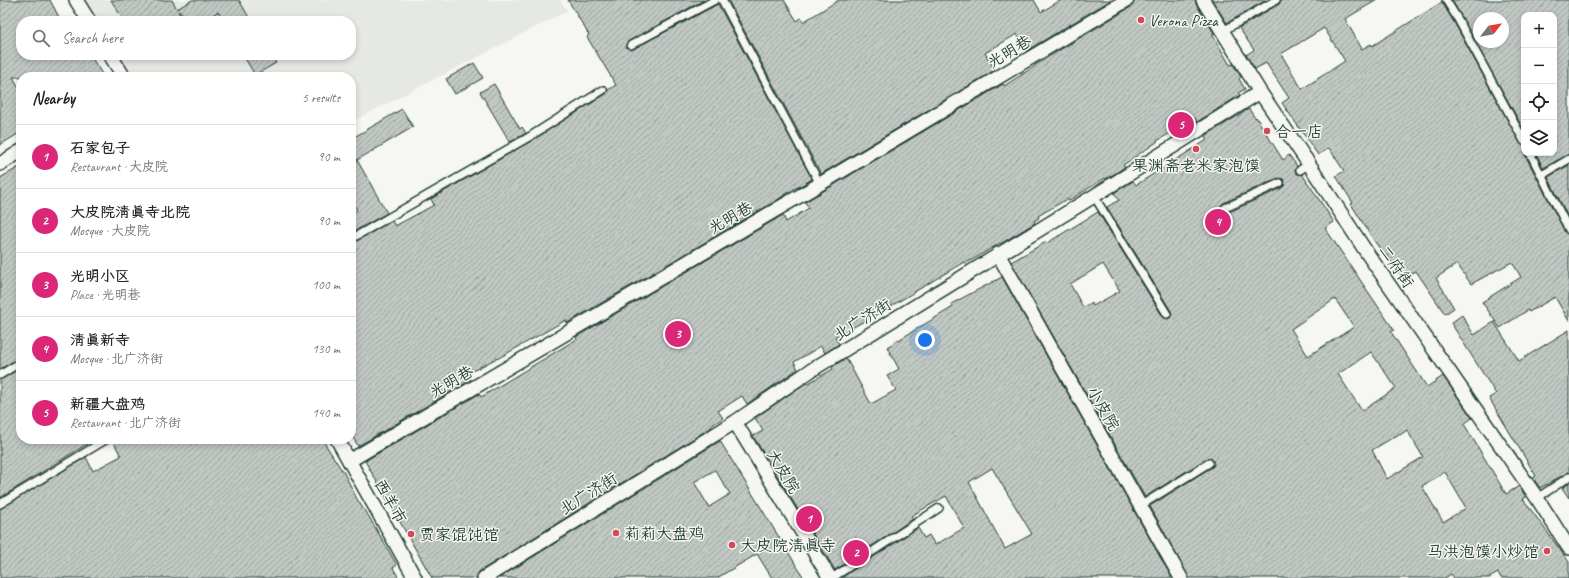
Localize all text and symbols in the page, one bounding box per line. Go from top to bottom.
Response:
place label: Verona Pizza [1149,11,1219,31]
north arrow [1473,12,1509,48]
map controls [1521,12,1557,156]
button: + [1521,12,1557,48]
marker: Verona Pizza [1136,15,1146,25]
search box [16,16,356,60]
icon: search [30,27,52,49]
text: Search here [62,29,123,48]
street label: 光明巷 [984,31,1035,73]
button: − [1521,48,1557,84]
button: locate [1521,84,1557,120]
text: Nearby [32,88,75,109]
text: 5 results [302,90,340,106]
pin: 5 [1168,110,1194,140]
button: layers [1521,120,1557,156]
place label: 合一店 [1275,122,1323,142]
marker: 合一店 [1262,126,1272,136]
text: 石家包子 [70,139,130,158]
marker: 果渊斋老米家泡馍 [1191,144,1201,154]
text: 1 [42,149,48,165]
text: 90 m [318,149,340,165]
place label: 果渊斋老米家泡馍 [1132,156,1260,176]
text: Restaurant · 大皮院 [70,159,168,175]
street label: 光明巷 [705,197,756,239]
text: 大皮院清真寺北院 [70,203,190,222]
pin: 4 [1205,207,1231,237]
text: 2 [42,213,48,229]
text: 90 m [318,213,340,229]
text: Mosque · 大皮院 [70,223,150,239]
street label: 二府街 [1374,241,1418,292]
text: 光明小区 [70,267,130,286]
text: 3 [42,277,48,293]
text: 100 m [312,277,340,293]
text: Place · 光明巷 [70,287,141,303]
street label: 北广济街 [830,294,895,345]
pin: 3 [665,319,691,349]
your location [915,330,935,350]
text: 清真新寺 [70,331,130,350]
text: 4 [42,341,48,357]
text: 130 m [312,341,340,357]
text: Mosque · 北广济街 [70,351,163,367]
street label: 光明巷 [426,361,477,403]
street label: 小皮院 [1082,383,1124,434]
text: 新疆大盘鸡 [70,395,145,414]
text: 5 [42,405,48,421]
text: 140 m [312,405,340,421]
text: Restaurant · 北广济街 [70,415,181,431]
street label: 大皮院 [762,446,804,497]
street label: 北广济街 [556,468,621,519]
street label: 西羊市 [370,476,411,527]
pin: 1 [796,504,822,534]
place label: 莉莉大盘鸡 [624,524,704,544]
place label: 贾家馄饨馆 [419,525,499,545]
marker: 莉莉大盘鸡 [611,528,621,538]
marker: 贾家馄饨馆 [406,529,416,539]
place label: 大皮院清真寺 [740,536,836,556]
pin: 2 [843,538,869,568]
marker: 大皮院清真寺 [727,540,737,550]
place label: 马洪泡馍小炒馆 [1427,542,1539,562]
marker: 马洪泡馍小炒馆 [1542,546,1552,556]

